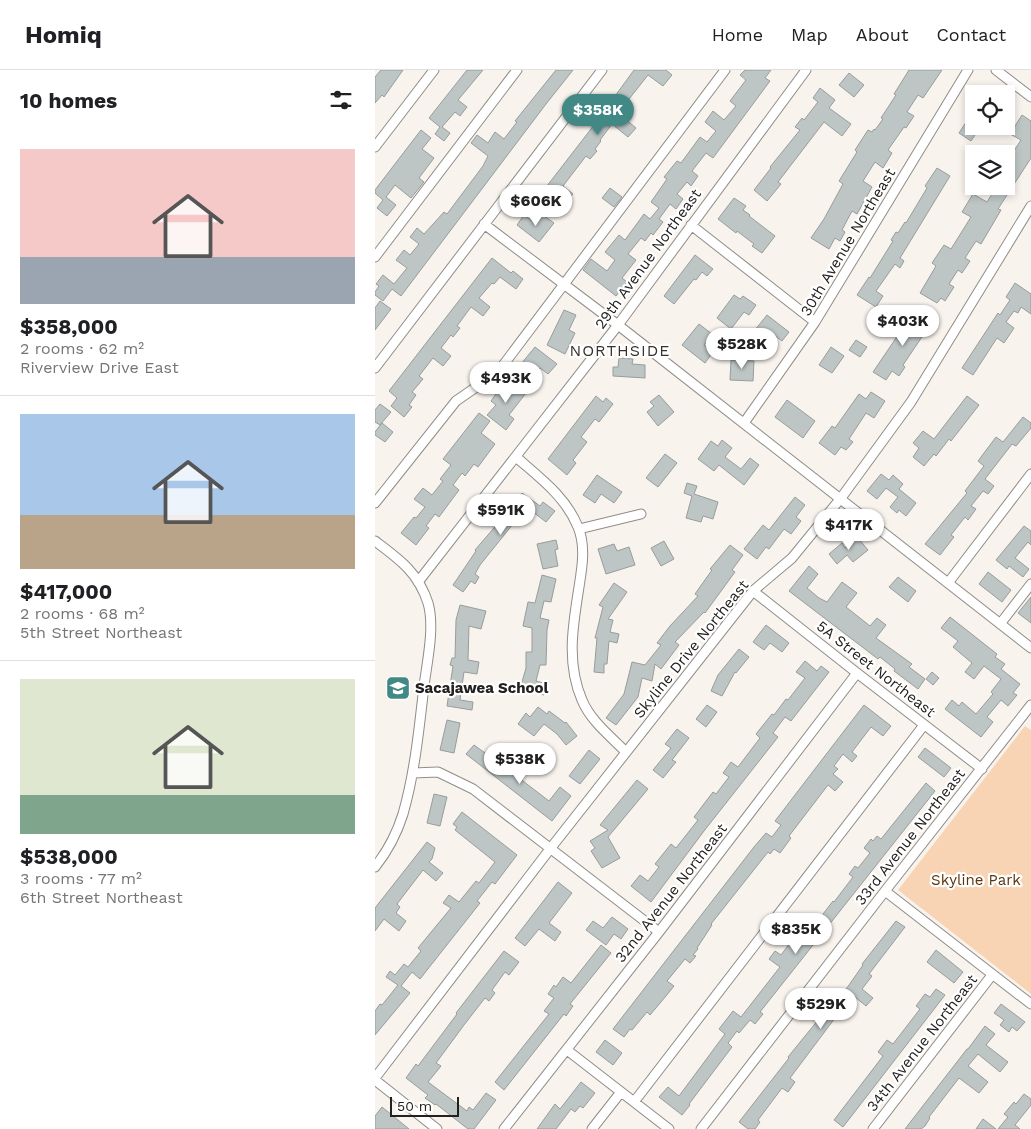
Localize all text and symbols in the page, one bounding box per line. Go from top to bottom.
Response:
text: Homiq [25,21,102,49]
text: Home [712,24,763,45]
text: Map [791,24,828,45]
text: About [856,24,908,45]
text: Contact [936,24,1006,45]
map controls [965,85,1015,195]
button: locate [965,85,1015,135]
icon: filters [327,86,355,114]
text: 10 homes [20,88,117,113]
pin: $358K [563,93,633,136]
text: $358K [573,100,623,119]
button: layers [965,145,1015,195]
street label: 30th Avenue Northeast [797,164,900,319]
icon: home [143,181,233,271]
pin: $606K [501,184,571,227]
street label: 29th Avenue Northeast [591,185,705,333]
text: $606K [510,191,562,210]
pin: $403K [868,304,938,347]
text: $403K [877,311,929,330]
text: $358,000 [20,314,118,339]
pin: $528K [707,328,777,370]
text: $528K [717,334,767,353]
text: 2 rooms · 62 m² [20,339,144,358]
district label: NORTHSIDE [569,341,671,360]
text: Riverview Drive East [20,358,179,377]
pin: $493K [471,362,541,404]
text: $493K [481,368,531,387]
icon: home [143,447,233,537]
pin: $591K [466,494,536,536]
text: $591K [477,500,525,519]
pin: $417K [814,508,884,551]
text: $417K [825,515,873,534]
street label: Skyline Drive Northeast [630,576,753,722]
text: $417,000 [20,579,112,604]
text: 2 rooms · 68 m² [20,604,145,623]
street label: 5A Street Northeast [813,617,940,721]
text: 5th Street Northeast [20,623,182,642]
school or university icon: Sacajawea School [385,675,411,701]
place label: Sacajawea School [415,679,548,697]
icon: home [143,712,233,802]
pin: $538K [485,742,555,785]
text: $538K [495,749,545,768]
street label: 33rd Avenue Northeast [851,765,969,909]
street label: 32nd Avenue Northeast [611,819,731,966]
text: $538,000 [20,844,118,869]
text: 3 rooms · 77 m² [20,869,142,888]
park label: Skyline Park [931,871,1021,889]
text: 6th Street Northeast [20,888,183,907]
pin: $835K [761,912,831,955]
text: $835K [771,919,821,938]
street label: 34th Avenue Northeast [863,970,981,1115]
pin: $529K [786,988,856,1030]
text: $529K [796,994,846,1013]
scale bar [390,1094,459,1117]
text: 50 m [397,1098,432,1114]

